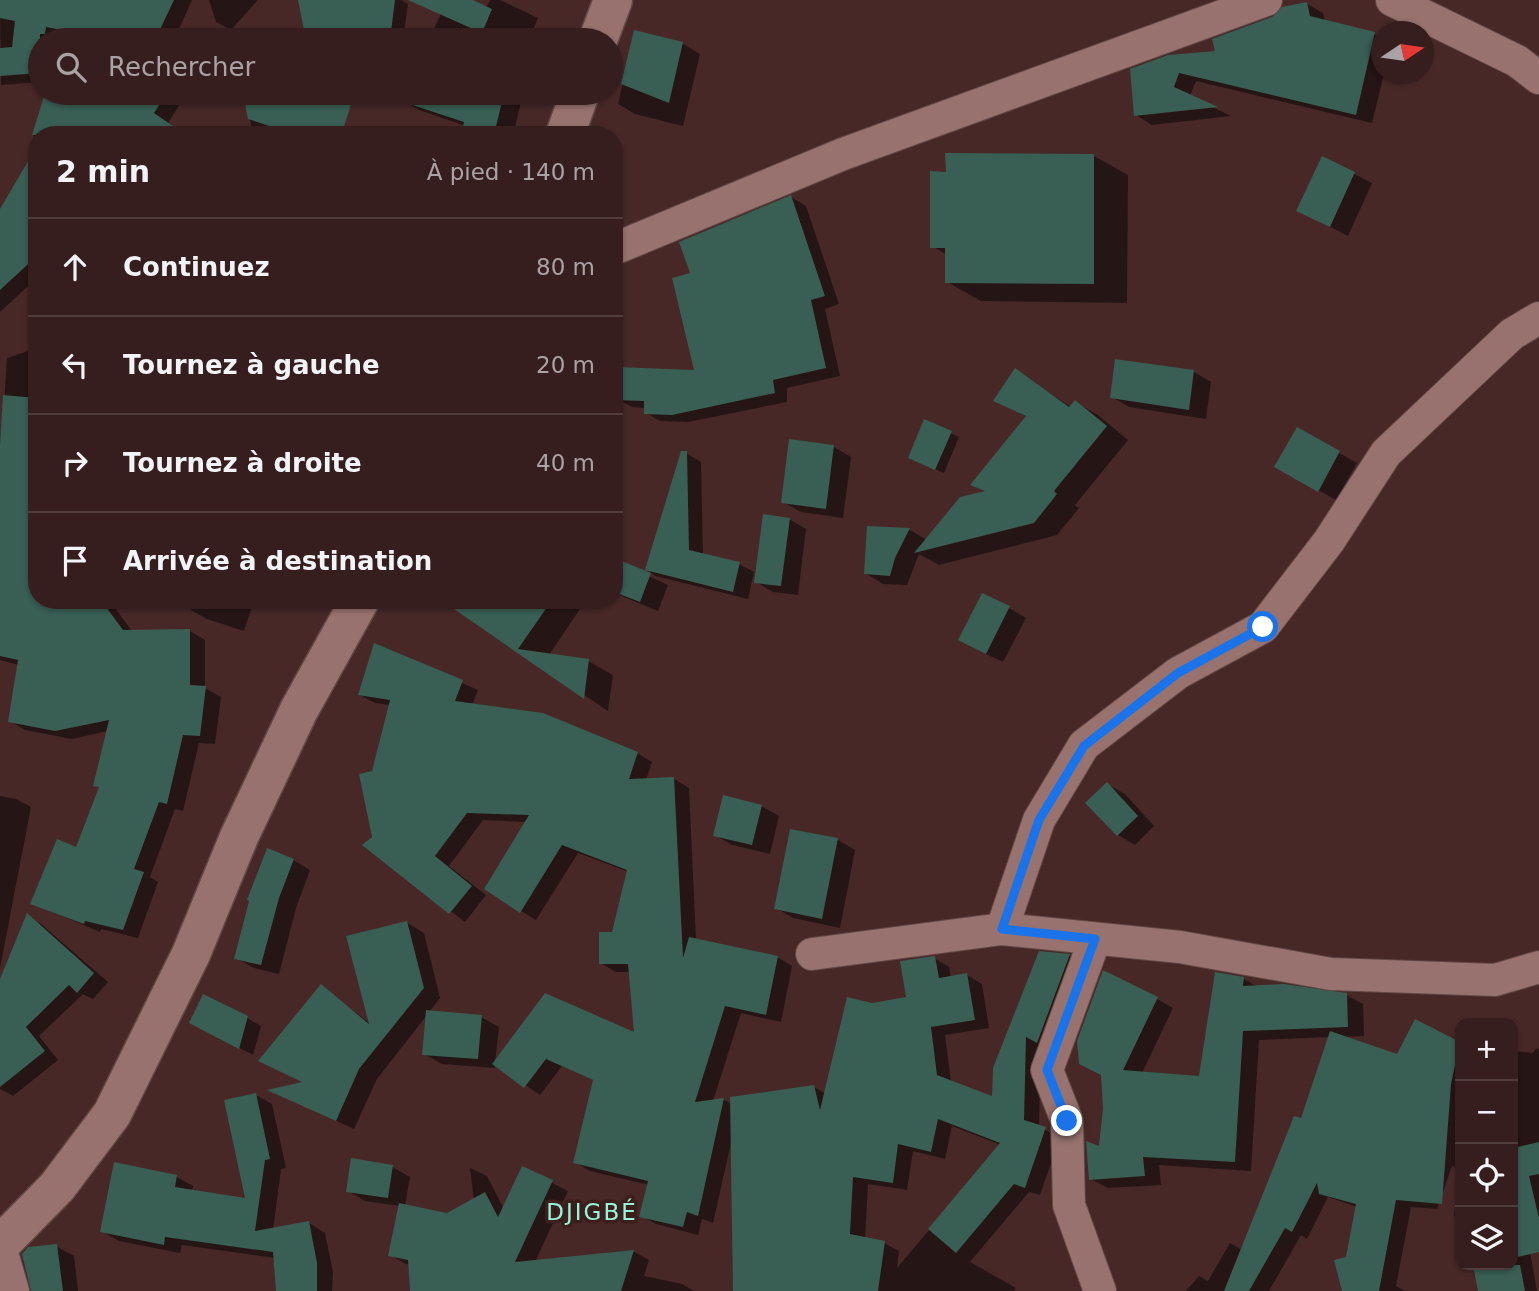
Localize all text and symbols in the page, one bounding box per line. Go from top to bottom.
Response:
north arrow [1371,21,1434,84]
search box [28,28,623,105]
icon: search [52,48,90,86]
text: Rechercher [108,52,255,82]
text: 2 min [56,154,150,189]
text: À pied · 140 m [427,159,595,185]
icon: ahead [56,248,94,286]
text: Continuez [123,252,270,282]
text: 80 m [536,254,595,280]
icon: left [56,346,94,384]
text: Tournez à gauche [123,350,380,380]
text: 20 m [536,352,595,378]
icon: right [56,444,94,482]
text: Tournez à droite [123,448,362,478]
text: 40 m [536,450,595,476]
icon: arrive [56,542,94,580]
text: Arrivée à destination [123,546,432,576]
route start [1247,611,1278,642]
map controls [1455,1018,1518,1270]
button: + [1455,1018,1518,1081]
button: − [1455,1081,1518,1144]
route end [1051,1105,1082,1136]
button: locate [1455,1144,1518,1207]
district label: DJIGBÉ [546,1198,638,1225]
button: layers [1455,1207,1518,1270]

